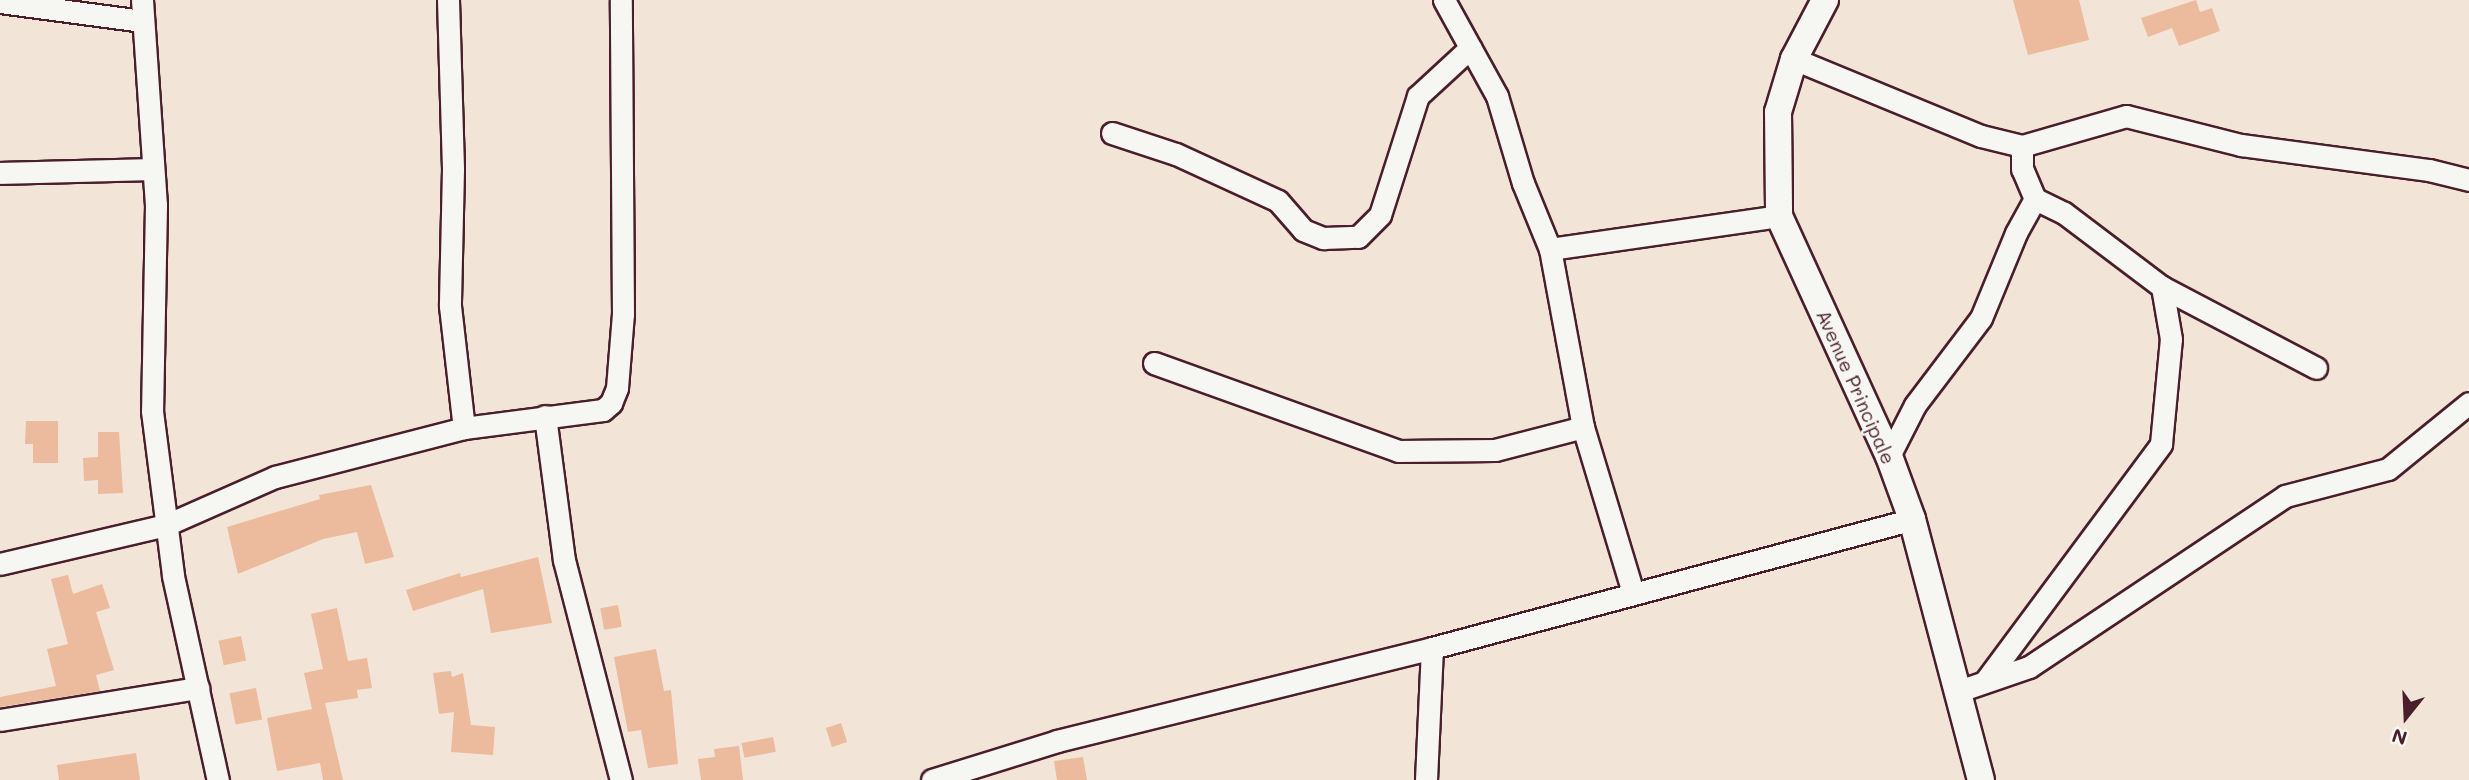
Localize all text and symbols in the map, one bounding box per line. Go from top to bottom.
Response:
street label: Avenue Principale [1812,306,1900,468]
north arrow [2371,682,2441,752]
text: N [2389,723,2410,752]

